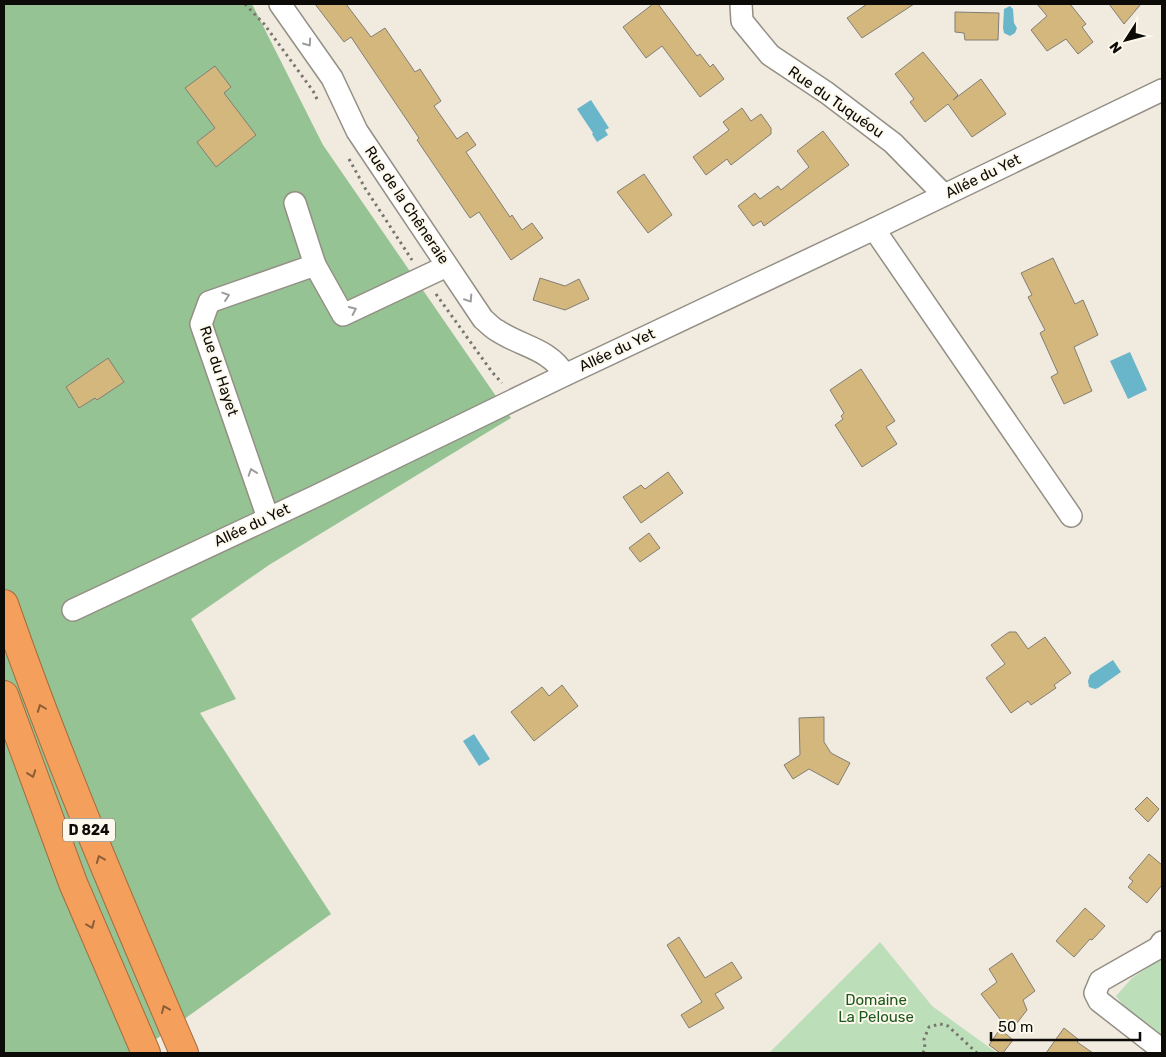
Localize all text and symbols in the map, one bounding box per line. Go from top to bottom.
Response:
north arrow [1101,15,1151,65]
one-way arrow [302,38,311,47]
text: N [1106,38,1126,56]
street label: Rue du Tuquéou [785,62,887,142]
street label: Rue de la Chêneraie [361,143,453,267]
street label: Allée du Yet [942,150,1024,202]
one-way arrow [221,292,229,302]
one-way arrow [463,293,472,303]
one-way arrow [348,305,357,316]
street label: Rue du Hayet [196,324,242,418]
street label: Allée du Yet [576,325,658,375]
one-way arrow [248,468,258,476]
street label: Allée du Yet [211,500,293,550]
one-way arrow [37,704,47,713]
one-way arrow [26,769,36,778]
road number: D 824 [63,818,115,842]
one-way arrow [96,855,107,864]
one-way arrow [84,920,95,929]
park label: Domaine La Pelouse [838,991,914,1026]
one-way arrow [160,1005,170,1013]
scale bar [991,1010,1140,1042]
text: 50 m [998,1018,1033,1036]

